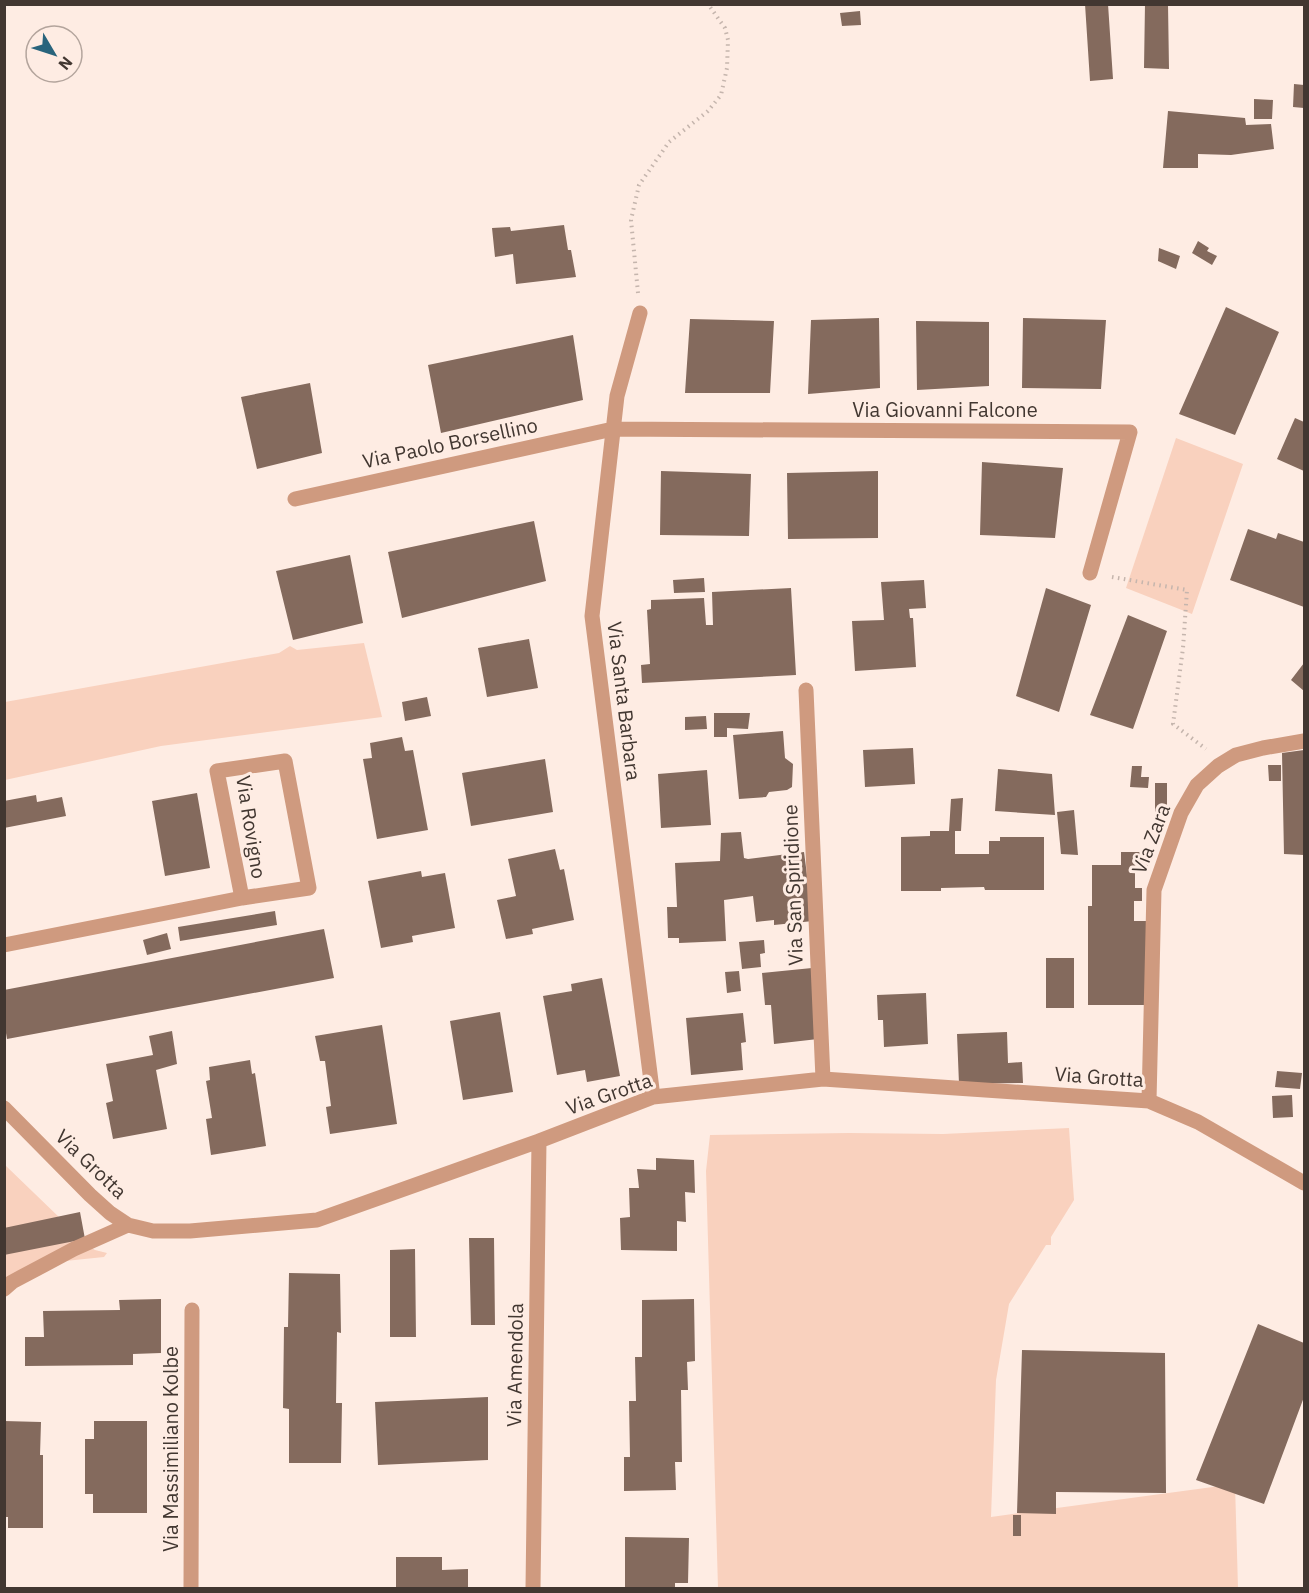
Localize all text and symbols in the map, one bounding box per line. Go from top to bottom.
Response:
north arrow [24,24,84,84]
text: N [54,53,77,74]
street label: Via Giovanni Falcone [852,396,1038,423]
street label: Via Paolo Borsellino [360,411,540,474]
street label: Via Santa Barbara [601,620,648,782]
street label: Via Rovigno [230,773,273,880]
street label: Via Zara [1125,800,1176,878]
street label: Via San Spiridione [776,804,809,966]
street label: Via Grotta [1053,1060,1145,1093]
street label: Via Grotta [562,1066,656,1121]
street label: Via Grotta [50,1123,133,1205]
street label: Via Amendola [500,1302,529,1427]
street label: Via Massimiliano Kolbe [157,1346,184,1552]

